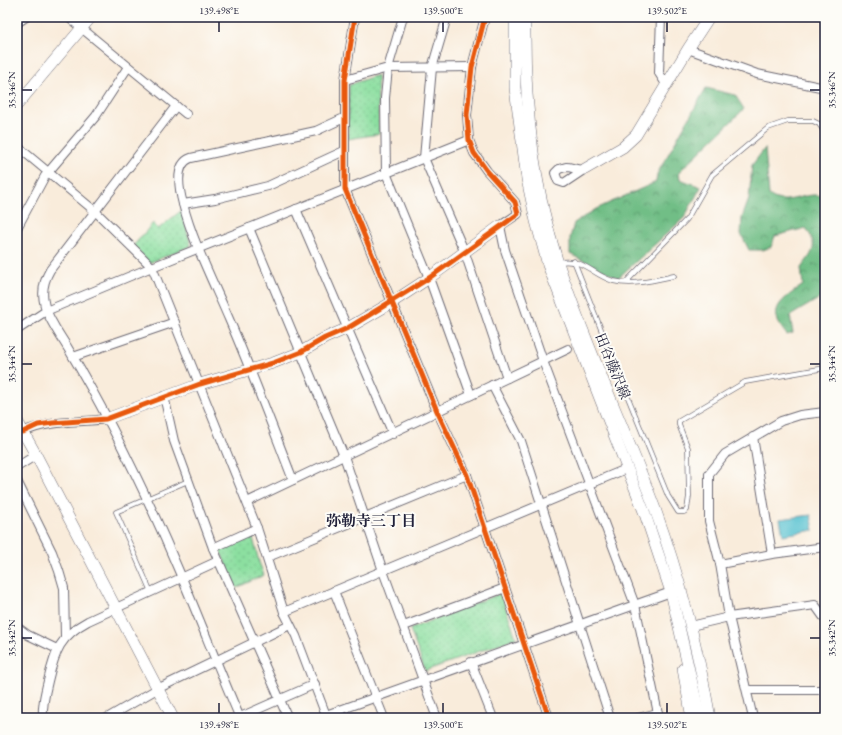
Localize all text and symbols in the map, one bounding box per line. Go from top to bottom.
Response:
text: 139.498°E [199,4,239,17]
text: 139.500°E [423,4,463,17]
text: 139.502°E [647,4,687,17]
text: 35.346°N [5,71,18,109]
text: 35.346°N [825,71,838,109]
street label: 田谷藤沢線 [592,330,634,402]
text: 35.344°N [5,345,18,383]
text: 35.344°N [825,345,838,383]
district label: 弥勒寺三丁目 [326,511,416,530]
text: 35.342°N [5,619,18,657]
text: 35.342°N [825,619,838,657]
text: 139.498°E [199,718,239,731]
text: 139.500°E [423,718,463,731]
text: 139.502°E [647,718,687,731]

